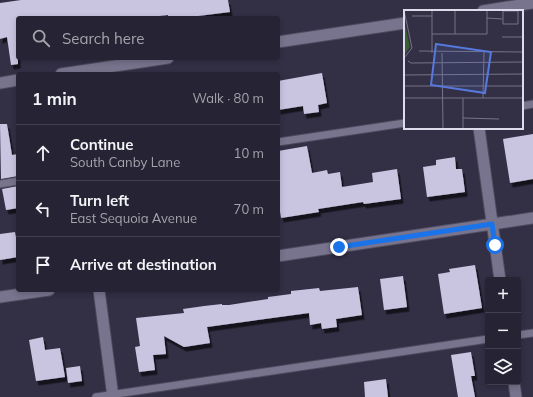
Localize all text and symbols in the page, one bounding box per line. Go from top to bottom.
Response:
inset map [404,10,523,129]
search box [16,16,280,60]
icon: search [30,27,52,49]
text: Search here [62,29,144,48]
text: 1 min [32,88,77,109]
text: Walk · 80 m [193,90,264,106]
text: Continue [70,135,133,154]
icon: ahead [32,142,54,164]
text: 10 m [234,145,264,161]
text: South Canby Lane [70,154,180,170]
text: Turn left [70,191,129,210]
icon: left [32,198,54,220]
text: 70 m [234,201,264,217]
text: East Sequoia Avenue [70,210,197,226]
route start [486,236,504,254]
route end [330,238,348,256]
icon: arrive [32,254,54,276]
text: Arrive at destination [70,255,217,274]
map controls [485,277,521,385]
button: + [485,277,521,313]
button: − [485,313,521,349]
button: layers [485,349,521,385]

